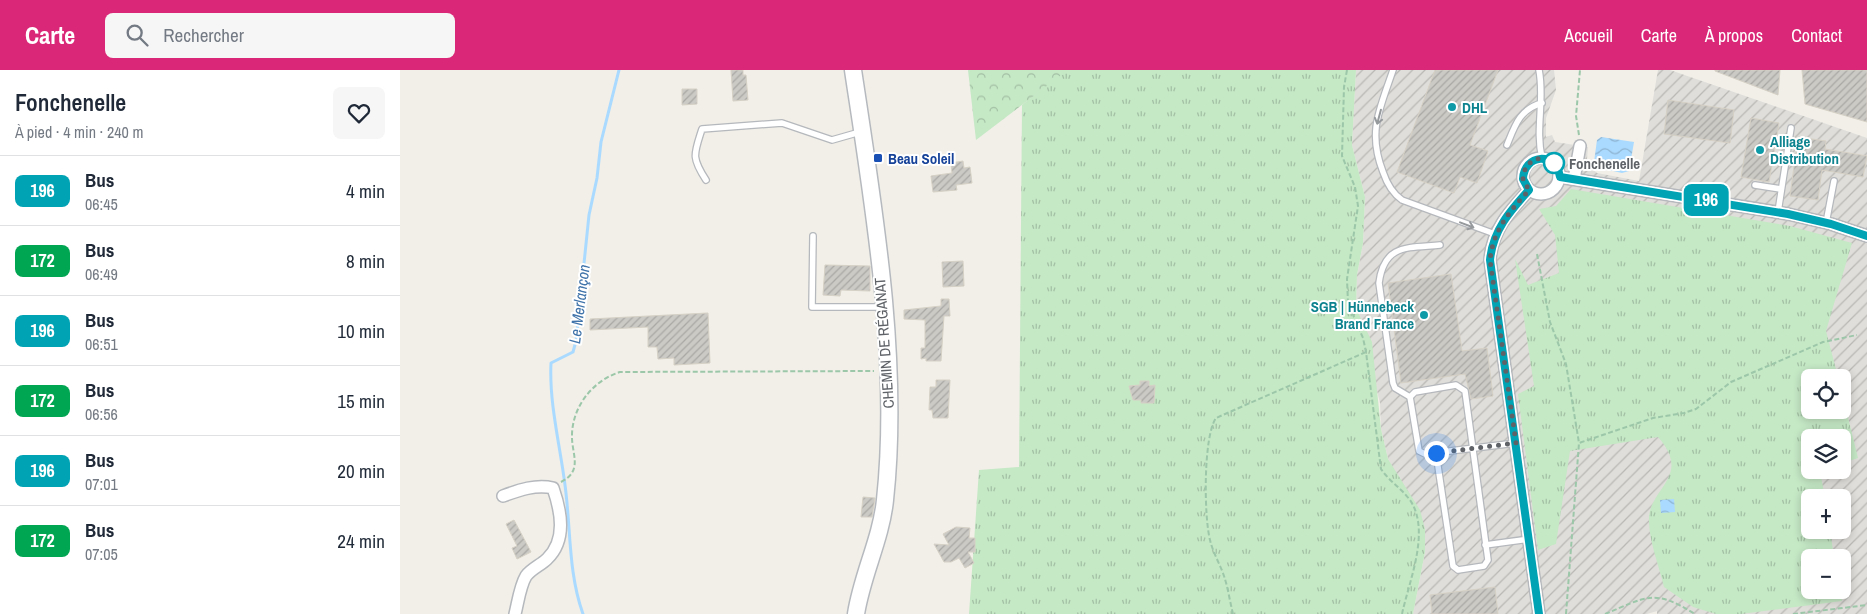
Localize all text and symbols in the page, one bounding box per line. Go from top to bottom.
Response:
search box [105,13,455,58]
text: Carte [25,19,75,51]
icon: search [123,21,151,49]
text: Rechercher [163,22,244,48]
text: Accueil [1564,23,1613,48]
text: Carte [1641,23,1677,48]
text: À propos [1705,23,1763,48]
text: Contact [1791,23,1842,48]
text: Fonchenelle [15,86,126,118]
button: heart [333,87,385,139]
place label: DHL [1462,97,1488,118]
marker: DHL [1446,101,1458,113]
one-way arrow [1373,108,1383,124]
text: À pied · 4 min · 240 m [15,121,143,143]
place label: Alliage Distribution [1770,131,1839,169]
marker: Alliage Distribution [1754,144,1766,156]
place label: Beau Soleil [888,148,954,169]
marker: Beau Soleil [872,152,884,164]
marker: Fonchenelle [1543,152,1565,174]
place label: Fonchenelle [1569,153,1640,174]
text: Bus [85,167,114,193]
text: 196 [30,178,55,203]
text: 4 min [346,178,385,204]
line badge: 196 [1677,184,1735,216]
text: 196 [1694,187,1718,212]
text: 06:45 [85,193,118,215]
one-way arrow [1459,221,1475,230]
text: Bus [85,237,114,263]
text: 172 [30,248,55,273]
text: 8 min [346,248,385,274]
text: 06:49 [85,263,118,285]
water label: Le Merlançon [563,263,595,345]
street label: CHEMIN DE RÉGANAT [869,276,899,409]
place label: SGB | Hünnebeck Brand France [1311,296,1414,334]
text: Bus [85,307,114,333]
marker: SGB | Hünnebeck Brand France [1418,309,1430,321]
text: 196 [30,318,55,343]
text: 10 min [337,318,385,344]
text: 06:51 [85,333,118,355]
map controls [1801,369,1851,599]
button: locate [1801,369,1851,419]
text: Bus [85,377,114,403]
text: 172 [30,388,55,413]
text: 15 min [337,388,385,414]
text: 06:56 [85,403,118,425]
button: layers [1801,429,1851,479]
your location [1424,441,1449,466]
text: Bus [85,447,114,473]
text: 196 [30,458,55,483]
text: 20 min [337,458,385,484]
text: 07:01 [85,473,118,495]
button: + [1801,489,1851,539]
text: Bus [85,517,114,543]
text: 172 [30,528,55,553]
text: 24 min [337,528,385,554]
text: 07:05 [85,543,118,565]
button: − [1801,549,1851,599]

